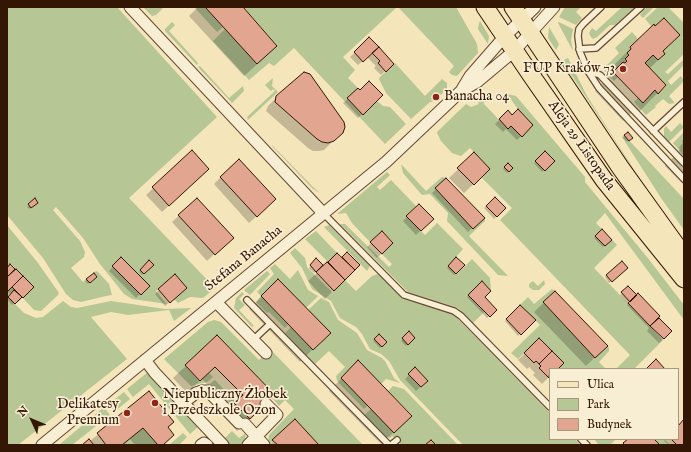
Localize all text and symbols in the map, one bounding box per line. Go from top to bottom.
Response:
place label: FUP Kraków 73 [523,61,615,77]
marker: FUP Kraków 73 [618,64,628,74]
place label: Banacha 04 [444,89,509,105]
marker: Banacha 04 [431,92,441,102]
street label: Aleja 29 Listopada [544,98,618,194]
street label: Stefana Banacha [202,223,286,295]
legend [549,368,679,440]
text: Ulica [587,377,614,392]
place label: Niepubliczny Żłobek i Przedszkole Ozon [163,387,287,420]
place label: Delikatesy Premium [57,397,119,430]
text: Park [587,397,610,412]
marker: Niepubliczny Żłobek i Przedszkole Ozon [150,398,160,408]
north arrow [12,400,52,440]
text: N [15,403,32,420]
marker: Delikatesy Premium [122,408,132,418]
text: Budynek [587,417,632,432]

